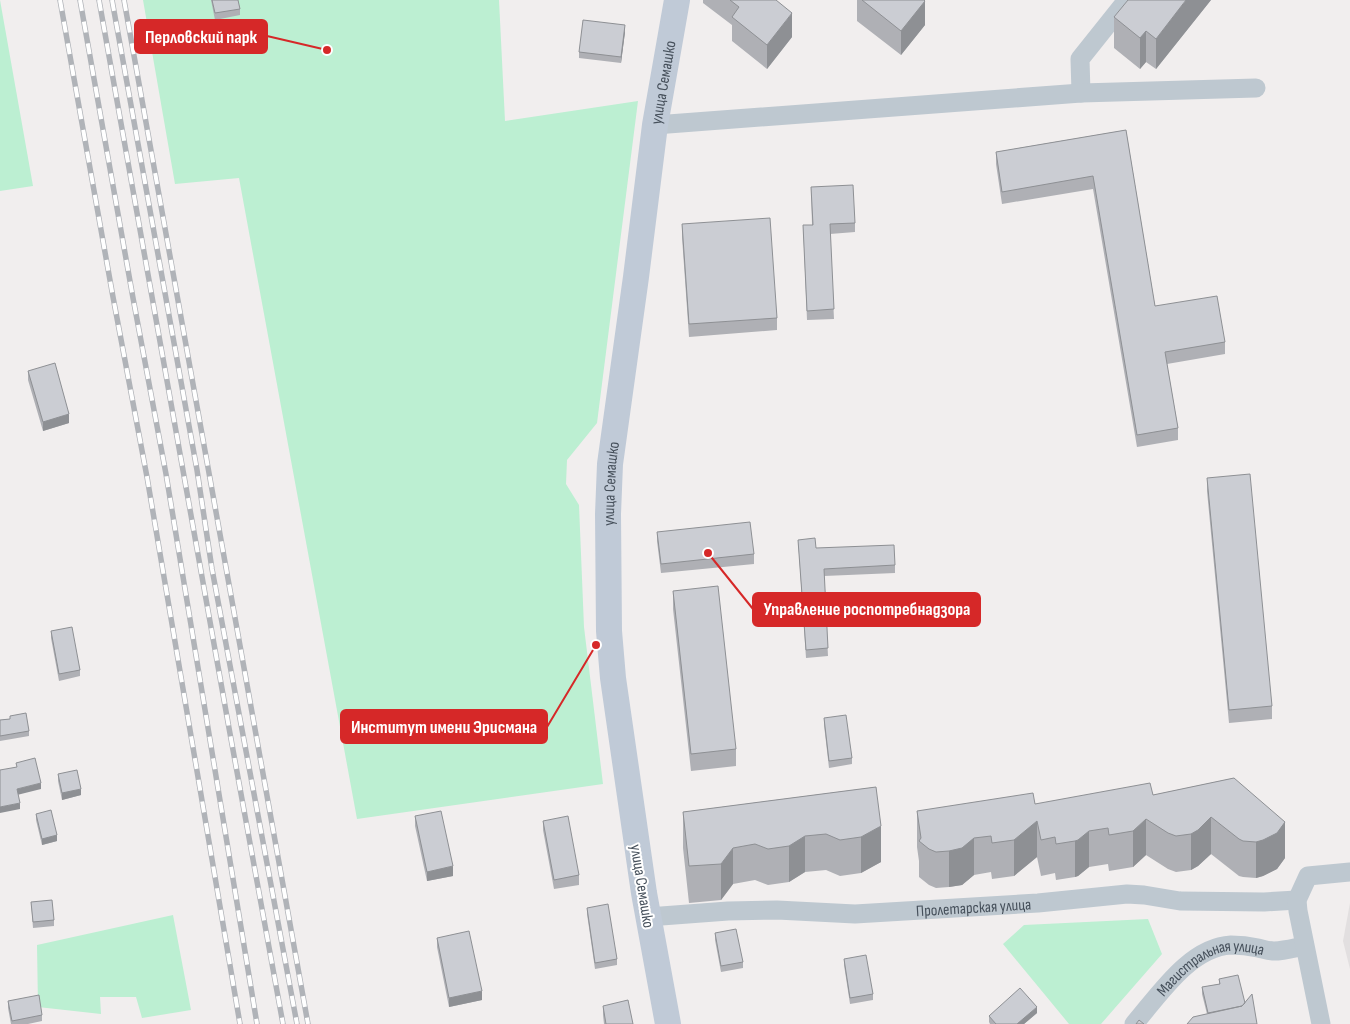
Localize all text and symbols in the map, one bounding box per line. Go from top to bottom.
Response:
callout: Перловский парк [135,20,267,53]
text: Перловский парк [145,27,258,48]
street label: улица Семашко [647,39,681,126]
street label: улица Семашко [600,440,624,526]
callout: Управление роспотребнадзора [753,593,980,626]
text: Управление роспотребнадзора [764,599,970,620]
callout: Институт имени Эрисмана [341,710,547,743]
text: Институт имени Эрисмана [351,717,537,738]
street label: улица Семашко [626,843,658,929]
street label: Пролетарская улица [915,895,1032,921]
street label: Магистральная улица [1153,937,1266,1000]

